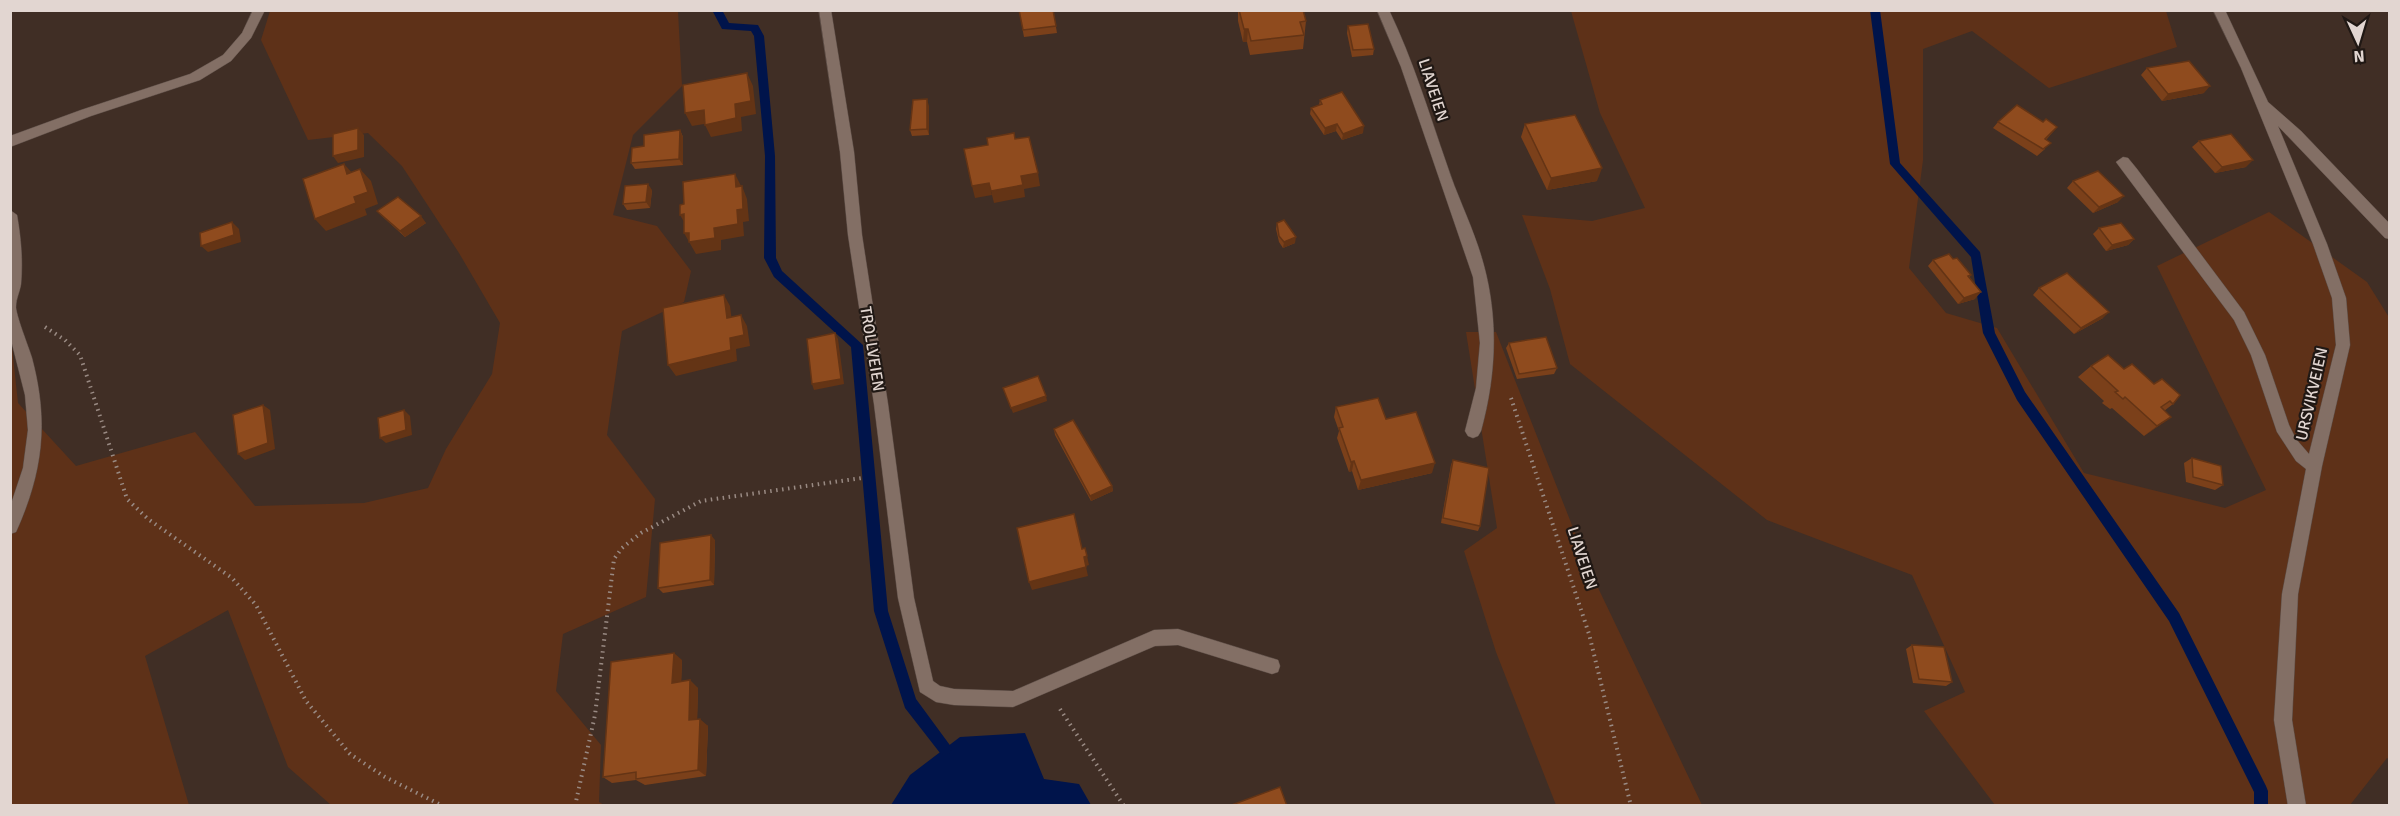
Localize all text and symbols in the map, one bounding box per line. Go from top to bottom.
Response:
north arrow [2328,12,2388,72]
text: N [2353,46,2365,66]
street label: LIAVEIEN [1413,56,1453,124]
street label: TROLLVEIEN [855,305,889,393]
street label: URSVIKVEIEN [2292,345,2332,443]
street label: LIAVEIEN [1562,524,1602,592]

